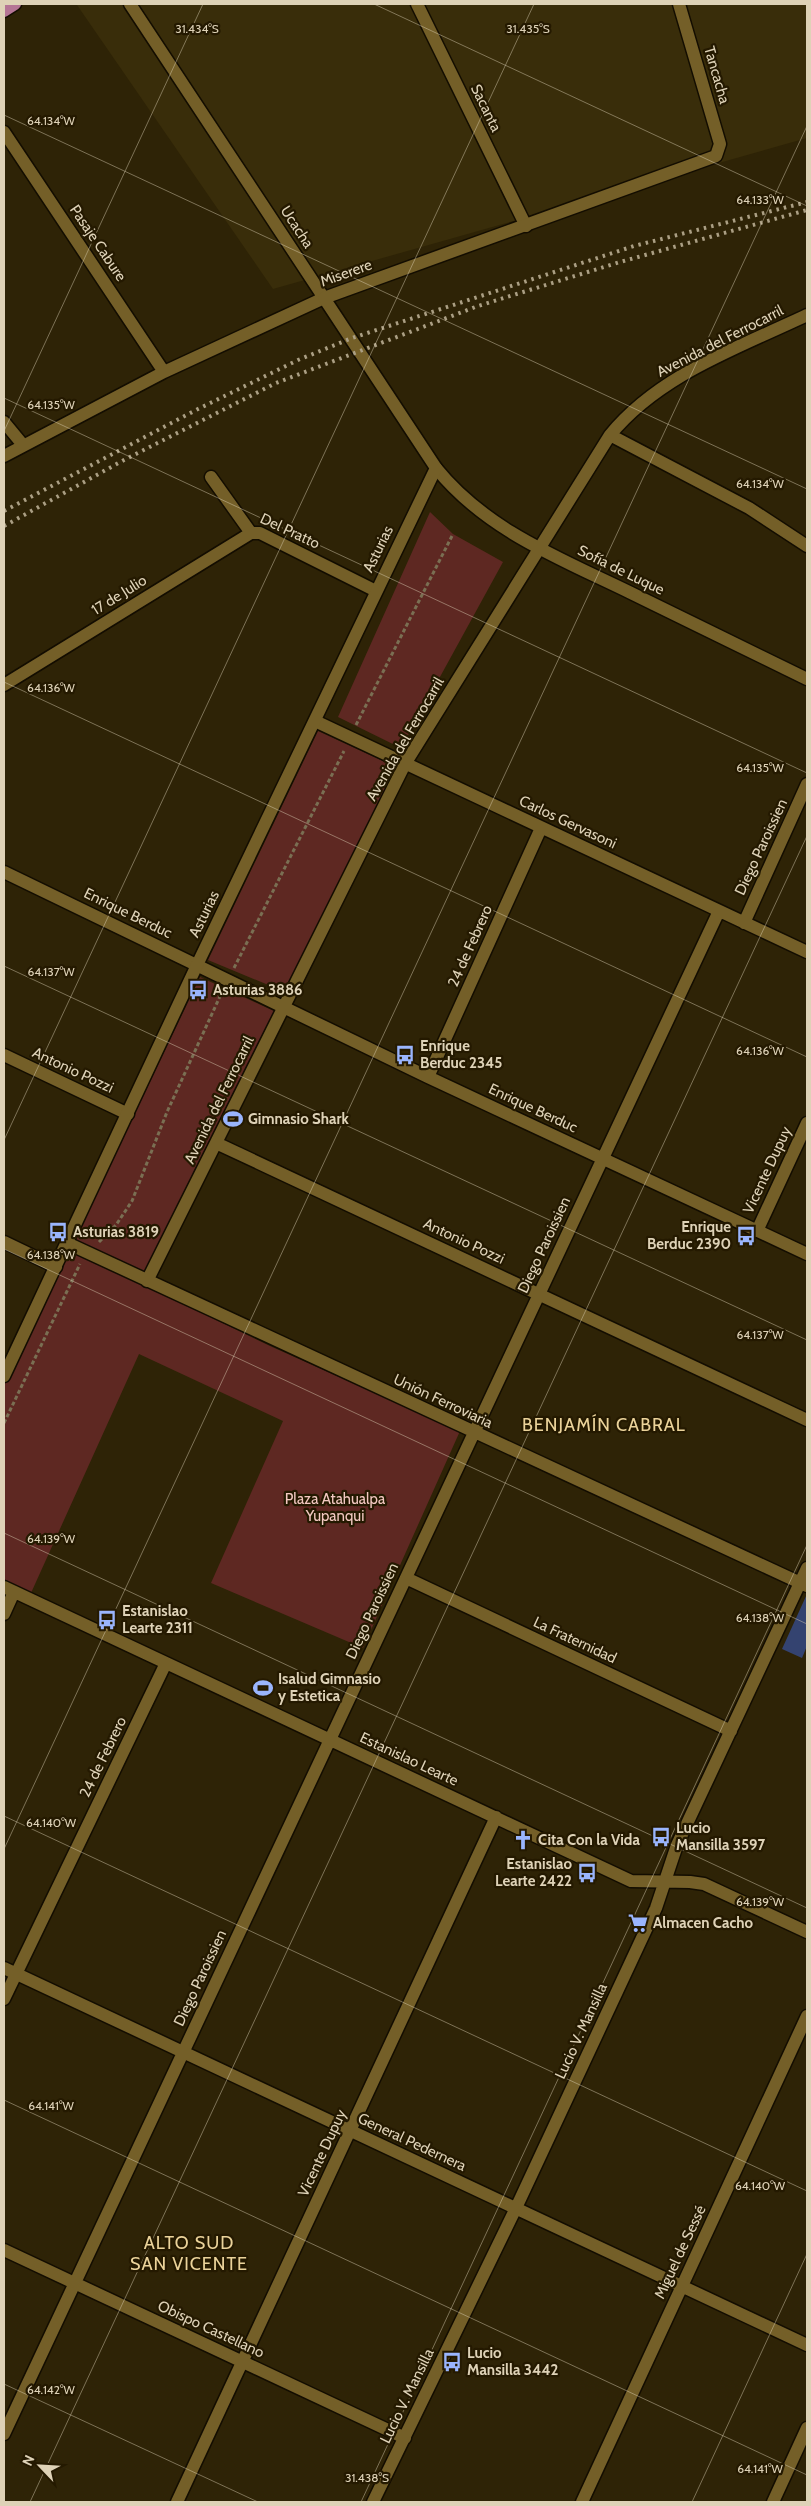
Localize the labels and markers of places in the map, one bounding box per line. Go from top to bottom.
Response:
bus stop icon: Asturias 3886 [187,979,209,1001]
place label: Asturias 3886 [213,981,303,999]
place label: Enrique Berduc 2345 [420,1037,502,1072]
bus stop icon: Enrique Berduc 2345 [394,1044,416,1066]
sports icon: Gimnasio Shark [222,1108,244,1130]
place label: Gimnasio Shark [248,1110,349,1128]
place label: Enrique Berduc 2390 [647,1218,731,1253]
bus stop icon: Asturias 3819 [47,1221,69,1243]
place label: Asturias 3819 [73,1223,159,1241]
bus stop icon: Enrique Berduc 2390 [735,1225,757,1247]
place label: Estanislao Learte 2311 [122,1602,193,1637]
bus stop icon: Estanislao Learte 2311 [96,1609,118,1631]
place label: Isalud Gimnasio y Estetica [278,1670,381,1705]
sports icon: Isalud Gimnasio y Estetica [252,1677,274,1699]
place label: Lucio Mansilla 3597 [676,1819,765,1854]
bus stop icon: Lucio Mansilla 3597 [650,1826,672,1848]
church icon: Cita Con la Vida [512,1829,534,1851]
place label: Cita Con la Vida [538,1831,640,1849]
place label: Estanislao Learte 2422 [495,1855,572,1890]
bus stop icon: Estanislao Learte 2422 [576,1862,598,1884]
supermarket icon: Almacen Cacho [627,1912,649,1934]
place label: Almacen Cacho [653,1914,754,1932]
place label: Lucio Mansilla 3442 [467,2344,559,2379]
bus stop icon: Lucio Mansilla 3442 [441,2351,463,2373]

